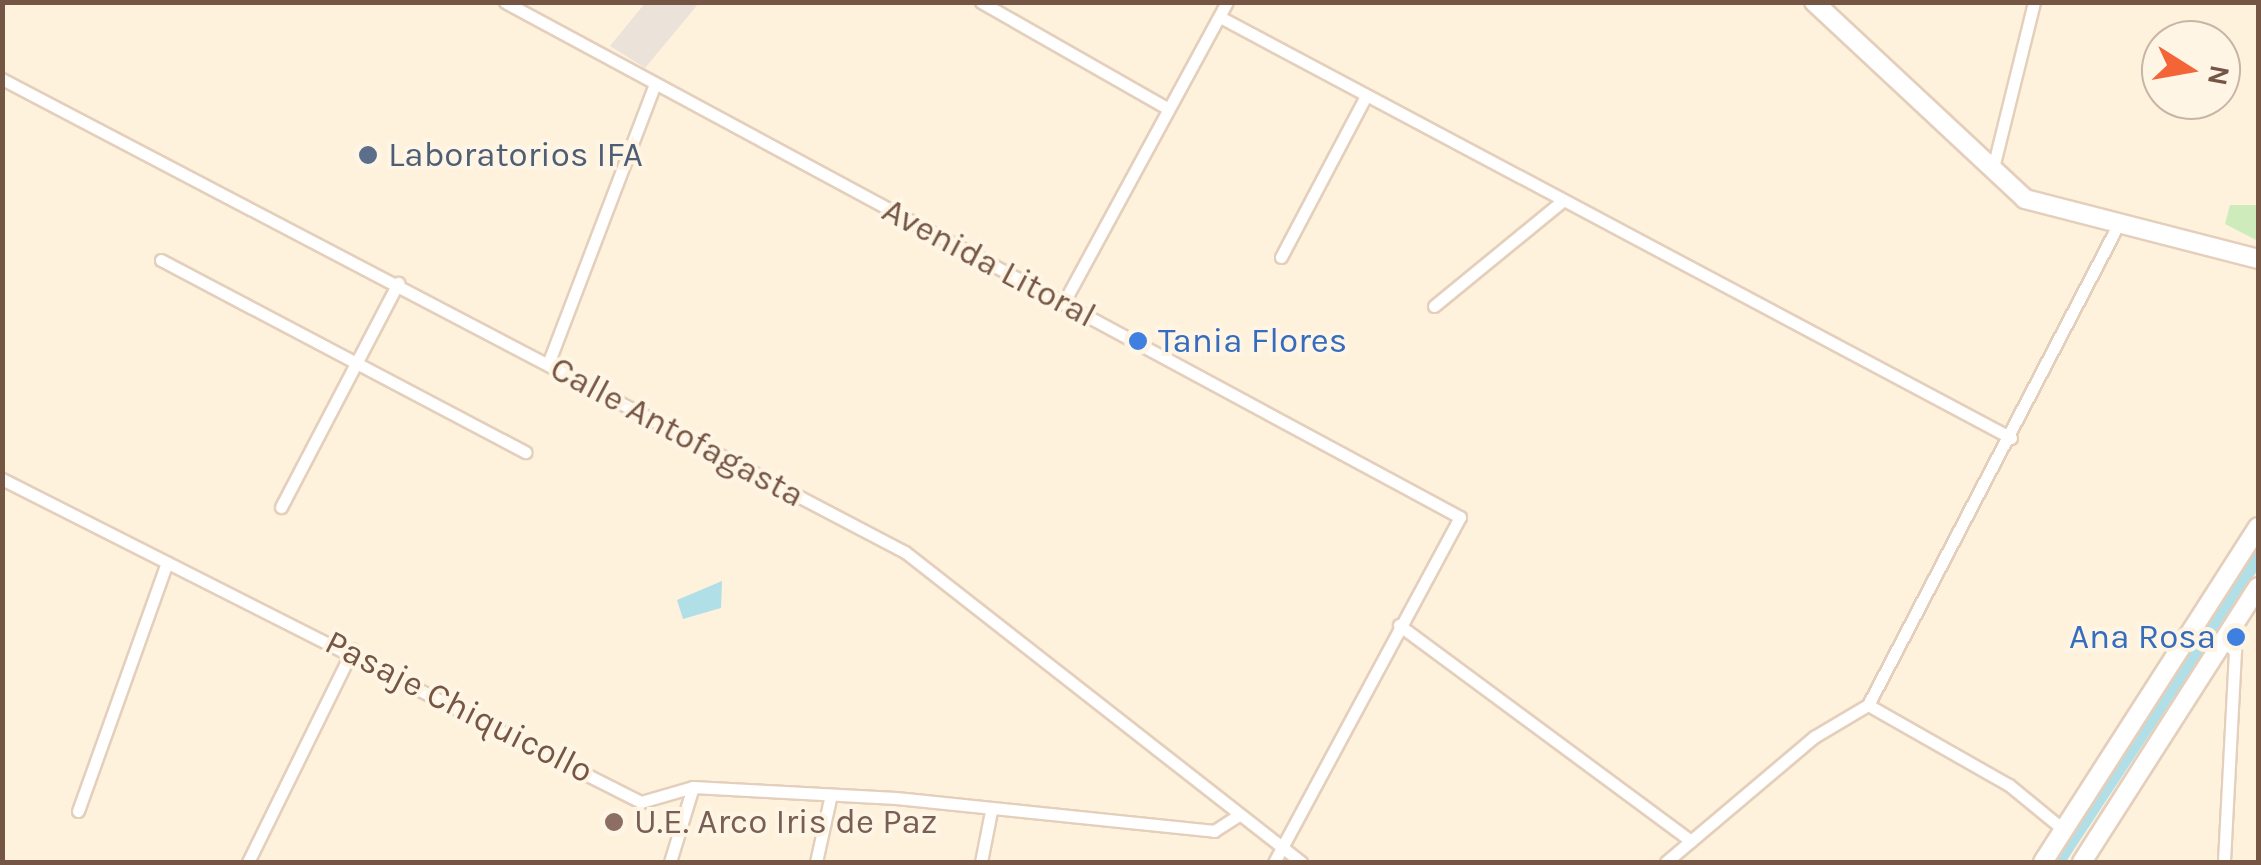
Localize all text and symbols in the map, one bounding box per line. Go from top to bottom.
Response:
north arrow [2141,20,2241,120]
text: N [2201,62,2237,88]
place label: Laboratorios IFA [388,134,643,176]
marker: Laboratorios IFA [357,144,379,166]
street label: Avenida Litoral [875,189,1103,337]
place label: Tania Flores [1158,320,1347,362]
marker: Tania Flores [1127,330,1149,352]
street label: Calle Antofagasta [543,347,811,517]
place label: Ana Rosa [2069,616,2216,658]
street label: Pasaje Chiquicollo [318,621,600,793]
marker: Ana Rosa [2225,626,2247,648]
place label: U.E. Arco Iris de Paz [634,801,937,843]
marker: U.E. Arco Iris de Paz [603,811,625,833]

